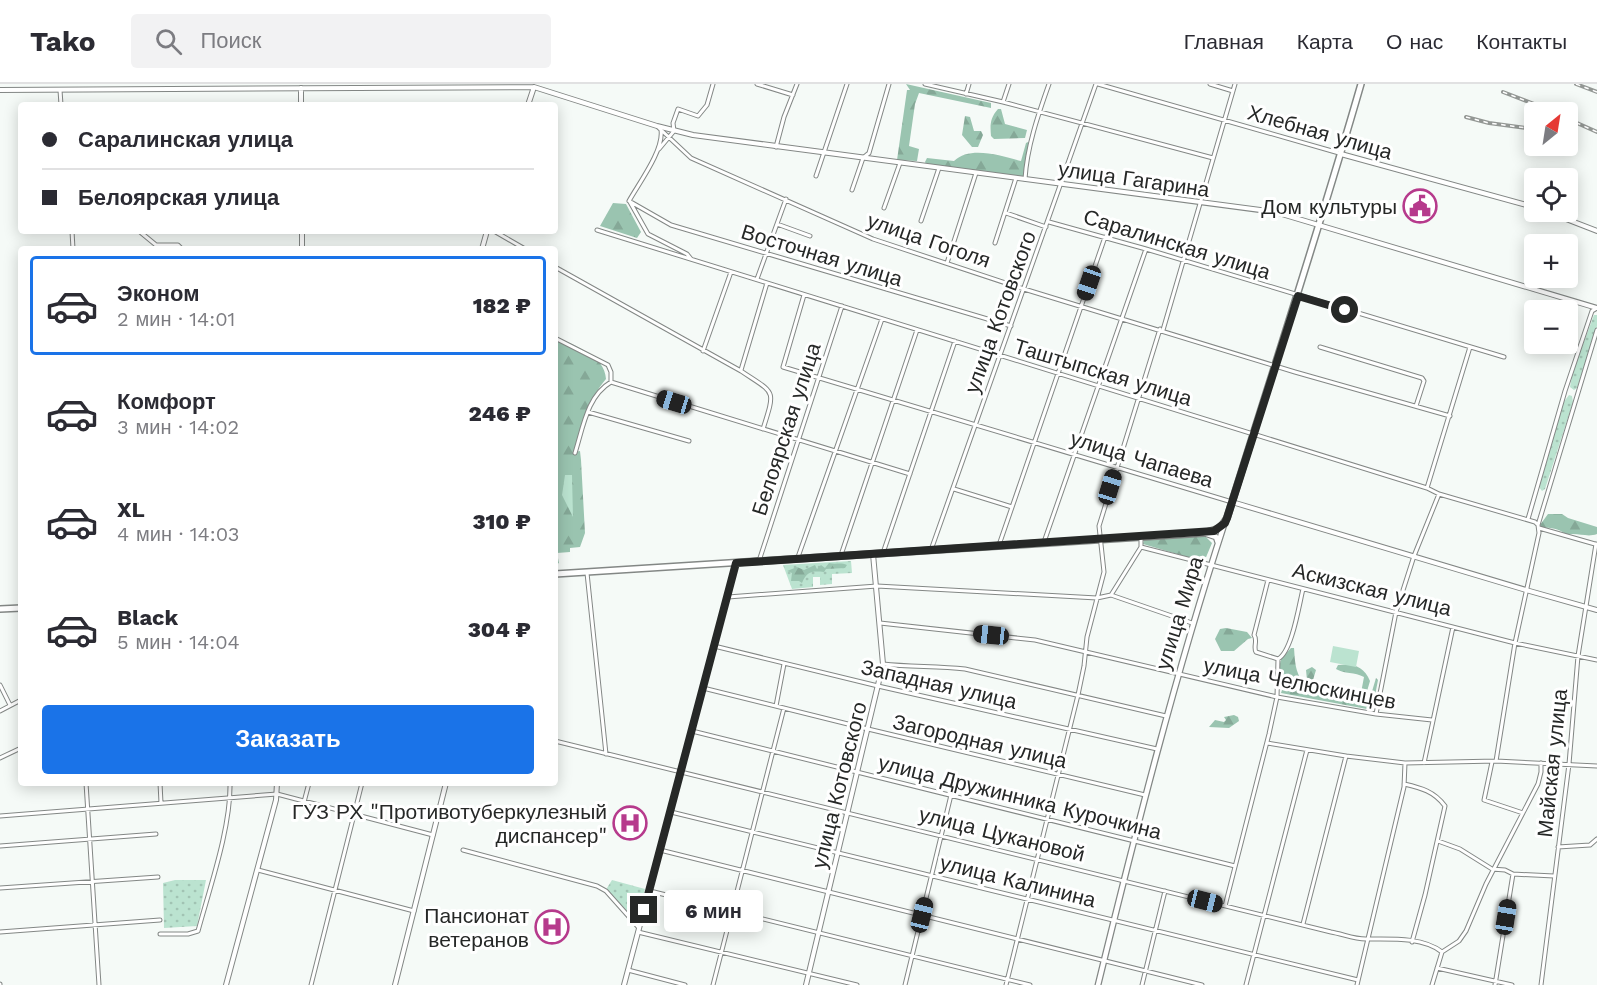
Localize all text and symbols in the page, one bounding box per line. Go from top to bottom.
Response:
search box [131,14,551,68]
text: Tako [30,25,95,58]
icon: search [152,25,185,58]
text: Поиск [200,28,261,53]
text: Главная [1184,29,1264,54]
text: Карта [1297,29,1353,54]
text: О нас [1386,29,1443,54]
text: Контакты [1476,29,1567,54]
street label: Хлебная улица [1245,99,1395,165]
north arrow [1524,102,1578,156]
map controls [1524,102,1578,354]
text: Саралинская улица [78,127,293,152]
street label: улица Гагарина [1057,156,1211,202]
button: locate [1524,168,1578,222]
text: Белоярская улица [78,185,279,210]
public building icon: Дом культуры [1402,188,1438,224]
place label: Дом культуры [1261,194,1397,219]
street label: Саралинская улица [1081,204,1274,284]
street label: улица Гоголя [864,207,994,273]
street label: Восточная улица [738,219,906,291]
street label: улица Котовского [959,227,1041,397]
button: + [1524,234,1578,288]
car [1075,263,1103,303]
icon: car [45,279,99,333]
text: Эконом [117,281,200,306]
text: 182 ₽ [473,293,531,318]
route start [1331,296,1358,323]
button: − [1524,300,1578,354]
text: 2 мин · 14:01 [117,307,235,331]
street label: Таштыпская улица [1011,333,1195,411]
street label: Белоярская улица [746,339,826,518]
icon: car [45,387,99,441]
car [654,388,694,416]
text: Комфорт [117,389,216,414]
text: 246 ₽ [468,401,531,426]
text: 3 мин · 14:02 [117,415,239,439]
street label: улица Чапаева [1068,425,1217,493]
car [1096,467,1124,507]
icon: car [45,495,99,549]
text: XL [117,497,145,522]
text: 310 ₽ [472,509,531,534]
text: 4 мин · 14:03 [117,522,239,546]
street label: улица Мира [1150,553,1208,673]
street label: Аскизская улица [1290,557,1454,621]
icon: car [45,603,99,657]
text: Black [117,605,178,630]
text: 304 ₽ [468,617,531,642]
car [972,624,1010,646]
text: 5 мин · 14:04 [117,630,240,654]
street label: улица Челюскинцев [1202,652,1398,714]
street label: Западная улица [859,654,1020,714]
street label: Майская улица [1532,687,1572,839]
street label: улица Котовского [806,699,872,871]
button: Заказать [42,705,534,774]
street label: Загородная улица [890,709,1070,773]
street label: улица Дружинника Курочкина [876,750,1165,844]
place label: ГУЗ РХ "Противотуберкулезный диспансер" [292,799,607,848]
street label: улица Цукановой [917,801,1087,867]
hospital icon: ГУЗ РХ "Противотуберкулезный диспансер" [612,805,648,841]
street label: улица Калинина [938,850,1099,912]
car [1185,888,1225,914]
callout: 6 мин [665,889,764,931]
car [909,895,935,935]
route end [630,896,657,923]
car [1494,898,1518,936]
text: 6 мин [685,899,742,923]
place label: Пансионат ветеранов [424,903,529,952]
hospital icon: Пансионат ветеранов [534,909,570,945]

